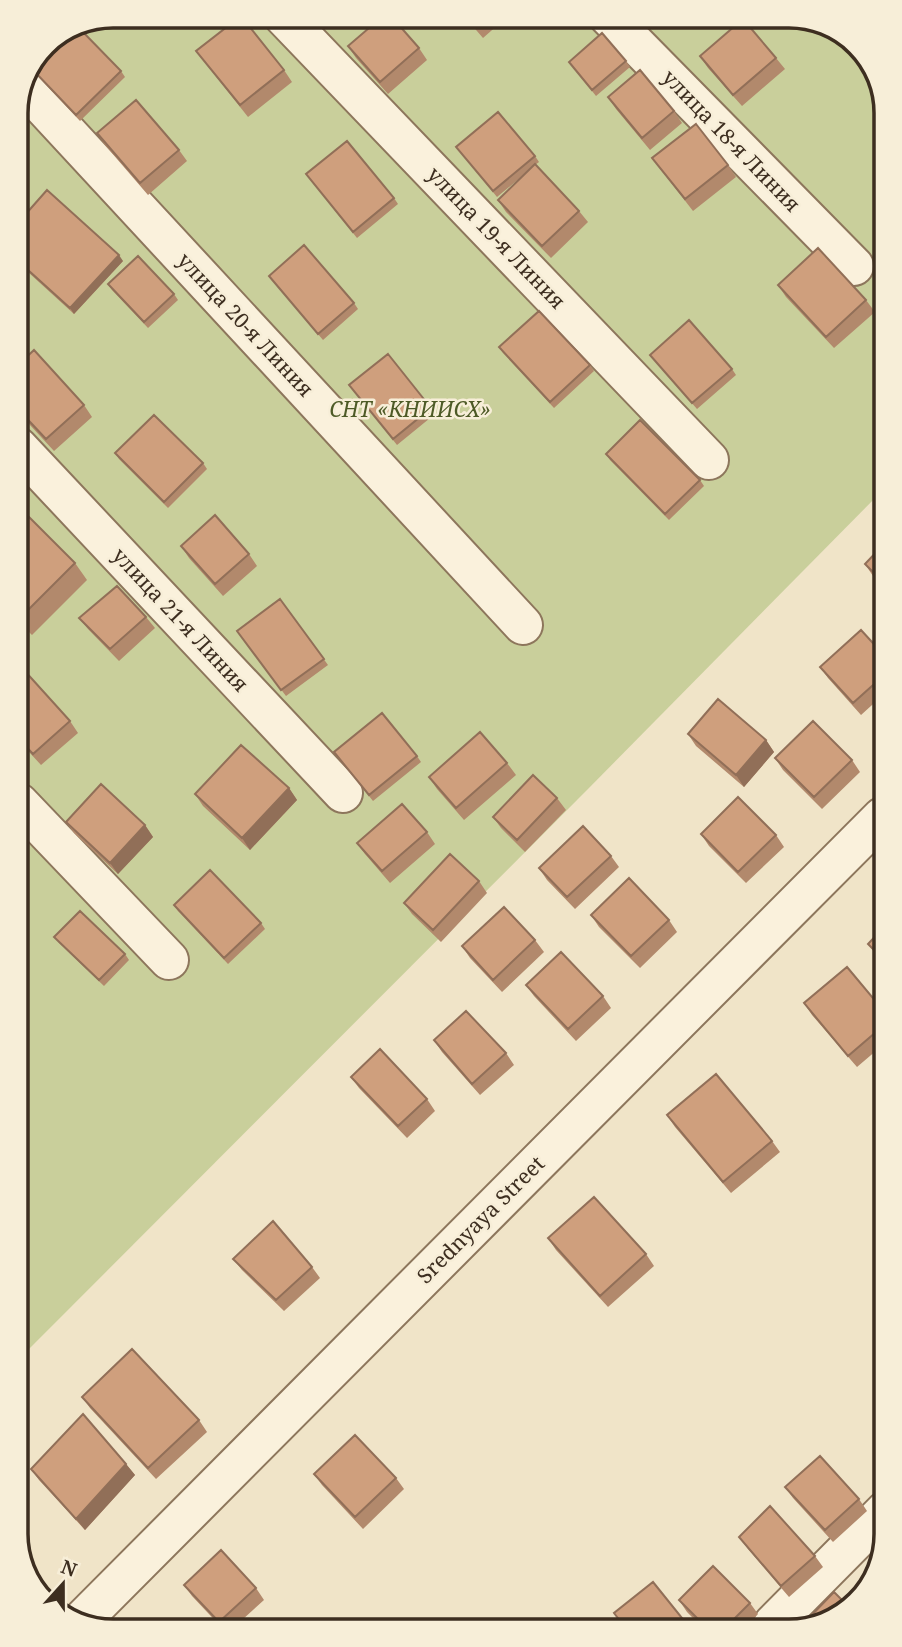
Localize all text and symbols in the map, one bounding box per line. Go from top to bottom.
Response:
street label: улица 18-я Линия [657,63,807,217]
street label: улица 19-я Линия [422,160,572,314]
street label: улица 20-я Линия [172,246,320,402]
park label: СНТ «КНИИСХ» [329,395,491,423]
street label: улица 21-я Линия [107,541,255,697]
street label: Srednyaya Street [410,1149,550,1289]
north arrow [28,1549,98,1619]
text: N [57,1553,81,1583]

